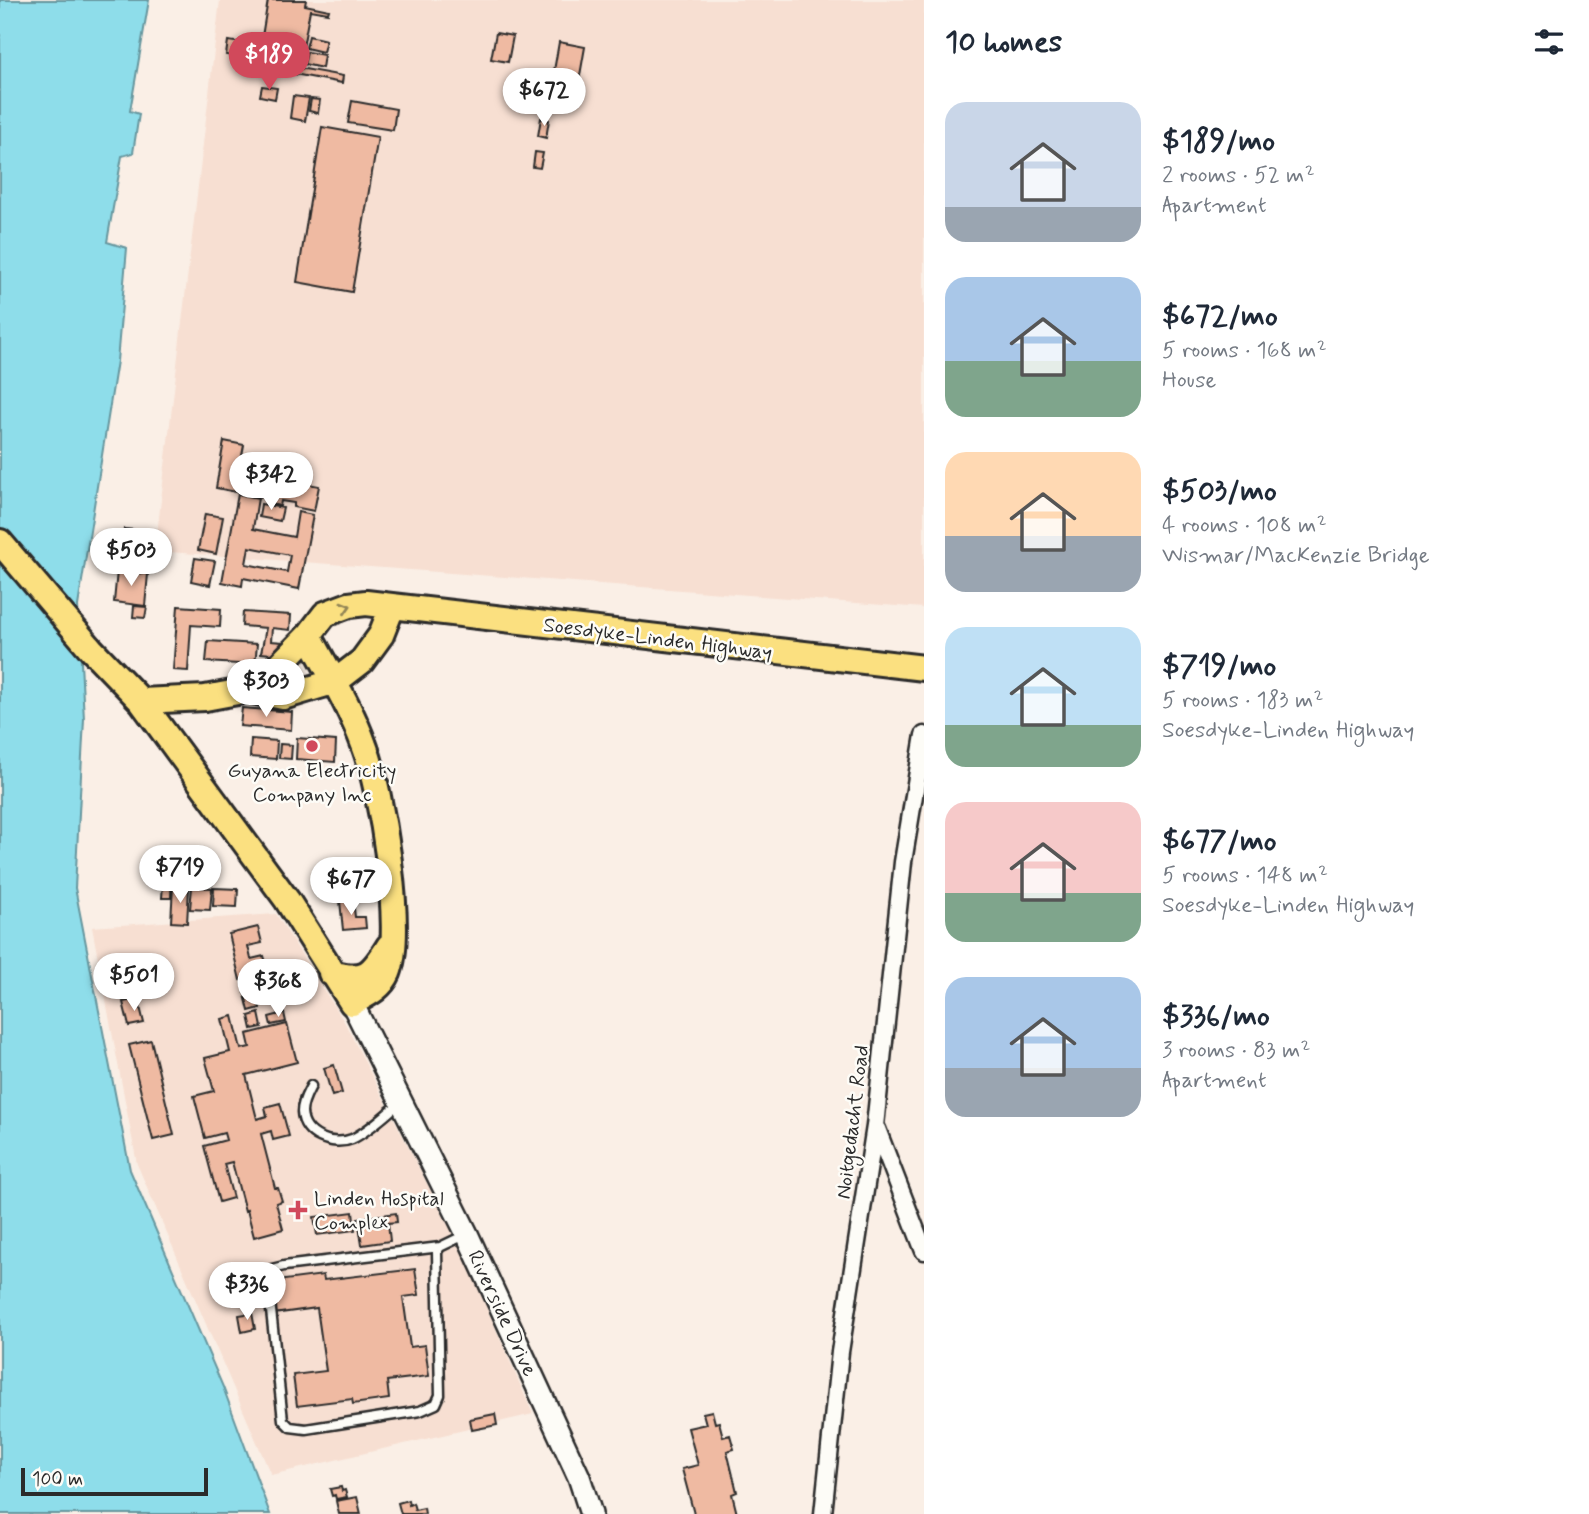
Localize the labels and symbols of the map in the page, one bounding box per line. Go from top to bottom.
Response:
pin: $189 [228,32,310,92]
pin: $672 [503,68,585,128]
pin: $342 [230,452,312,512]
pin: $503 [90,528,172,588]
one-way arrow [339,601,351,616]
street label: Soesdyke-Linden Highway [542,611,774,668]
pin: $303 [225,660,307,719]
marker: Guyana Electricity Company Inc [304,738,320,754]
place label: Guyana Electricity Company Inc [228,757,396,809]
pin: $719 [139,846,221,905]
pin: $677 [310,858,392,917]
pin: $501 [93,954,175,1013]
pin: $368 [237,960,319,1019]
street label: Noitgedacht Road [830,1043,877,1201]
place label: Linden Hospital Complex [314,1185,444,1237]
marker: Linden Hospital Complex [288,1200,308,1220]
street label: Riverside Drive [461,1246,544,1381]
pin: $336 [206,1262,288,1322]
scale bar [21,1465,208,1497]

